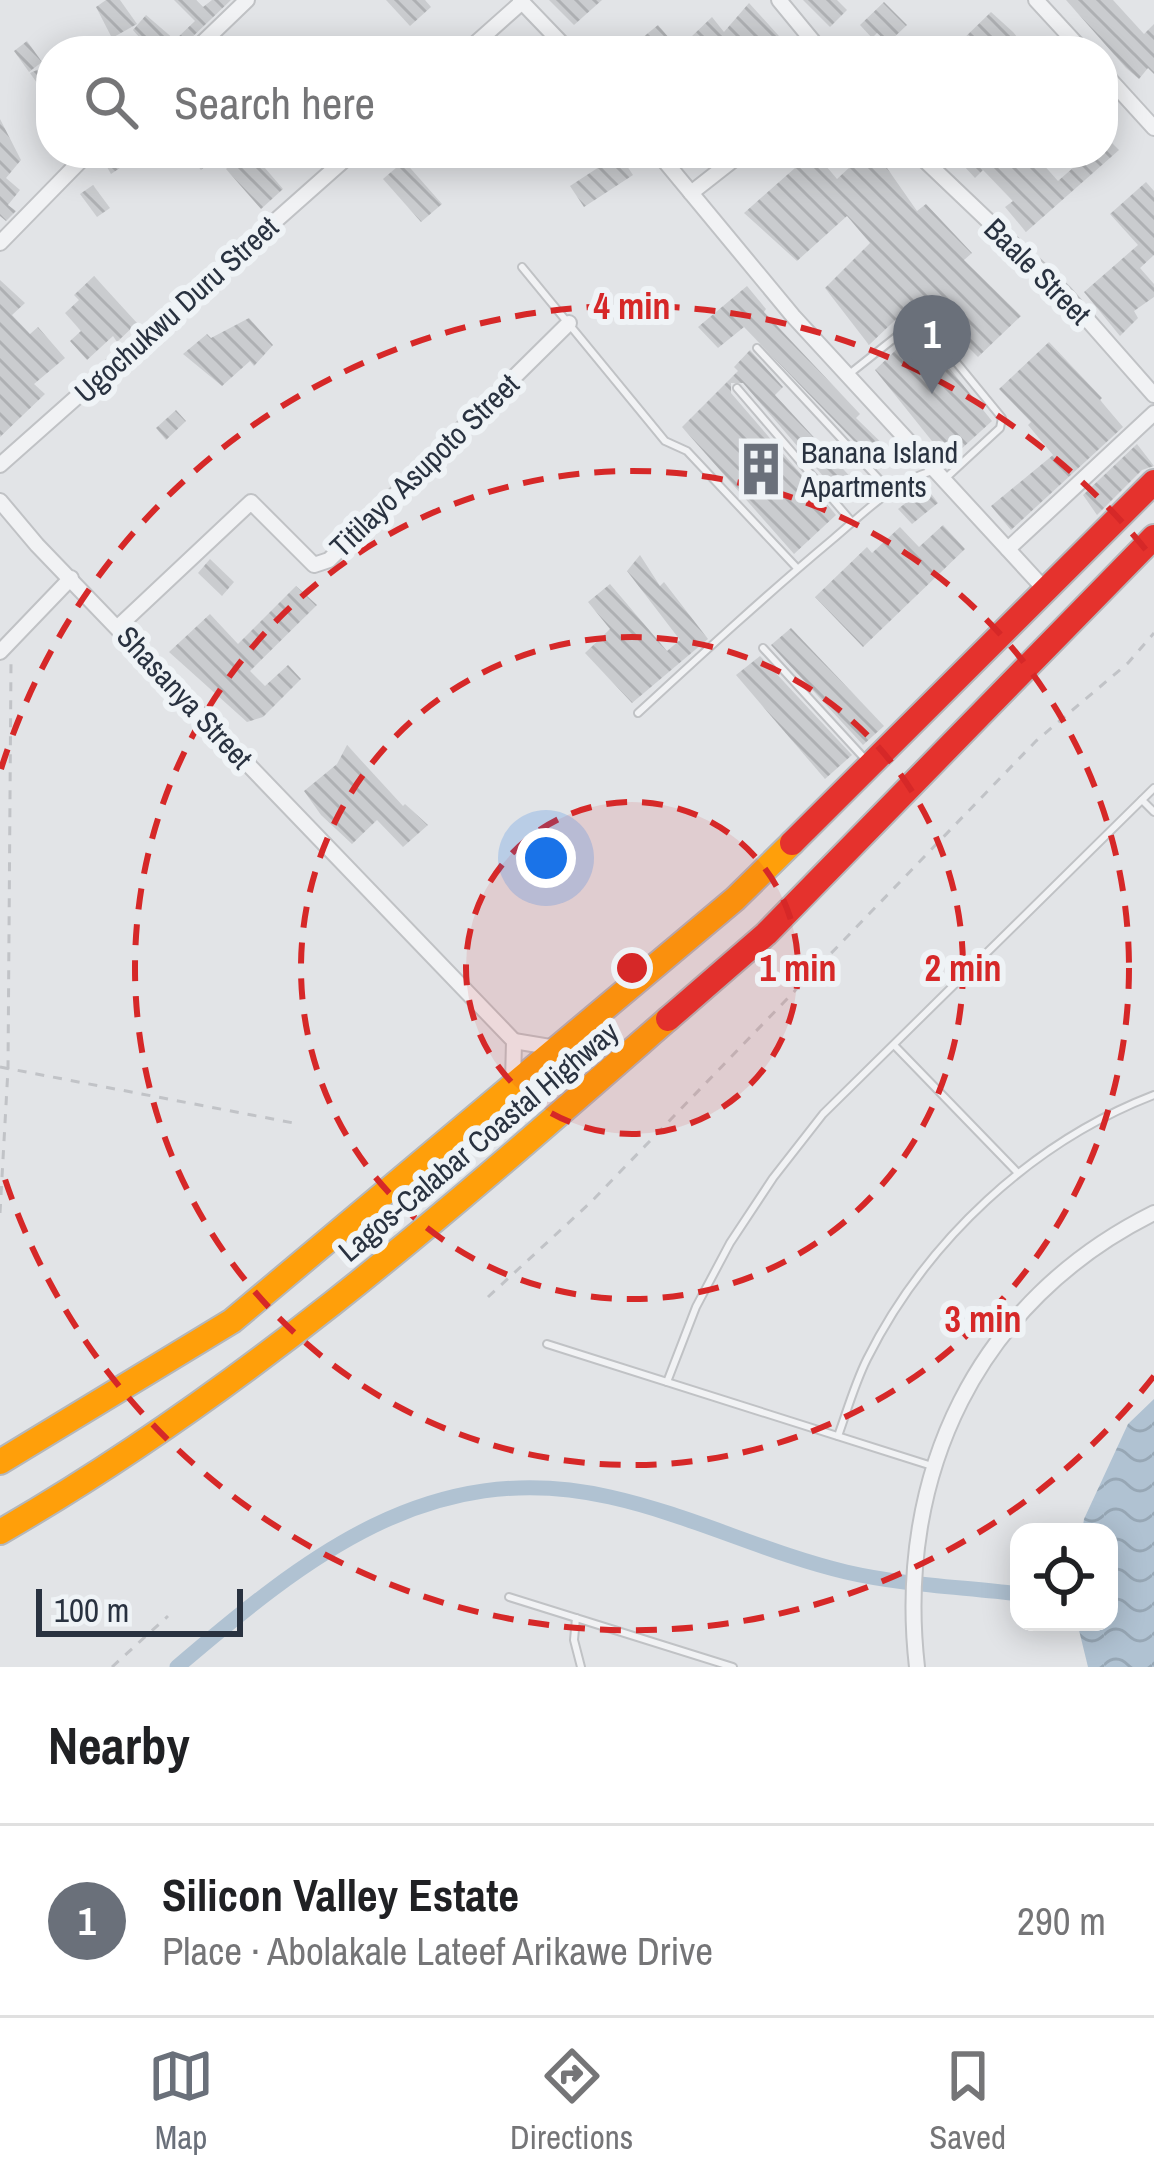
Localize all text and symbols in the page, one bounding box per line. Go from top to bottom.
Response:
search box [36,36,1118,168]
icon: search [78,69,144,135]
text: Search here [174,72,375,133]
street label: Ugochukwu Duru Street [66,207,287,411]
street label: Baale Street [976,209,1100,333]
text: 4 min [593,282,671,330]
pin: 1 [893,295,971,394]
street label: Titilayo Asupoto Street [321,364,527,566]
place label: Banana Island Apartments [800,432,958,506]
building icon: Banana Island Apartments [732,440,790,498]
street label: Shasanya Street [108,617,262,777]
your location [516,828,576,888]
text: 1 min [759,944,837,992]
text: 2 min [924,944,1002,992]
centre of rings [611,947,653,989]
street label: Lagos-Calabar Coastal Highway [330,1011,627,1270]
text: 3 min [944,1295,1022,1343]
map controls [1010,1523,1118,1631]
button: locate [1010,1523,1118,1631]
scale bar [36,1583,243,1636]
text: 100 m [54,1588,129,1632]
text: Nearby [48,1711,190,1780]
text: Silicon Valley Estate [162,1864,519,1925]
text: 1 [78,1895,96,1947]
text: 290 m [1017,1895,1106,1947]
text: Place · Abolakale Lateef Arikawe Drive [162,1925,713,1977]
tab: Map [148,2043,214,2159]
tab: Directions [510,2043,633,2159]
tab: Saved [929,2043,1006,2159]

